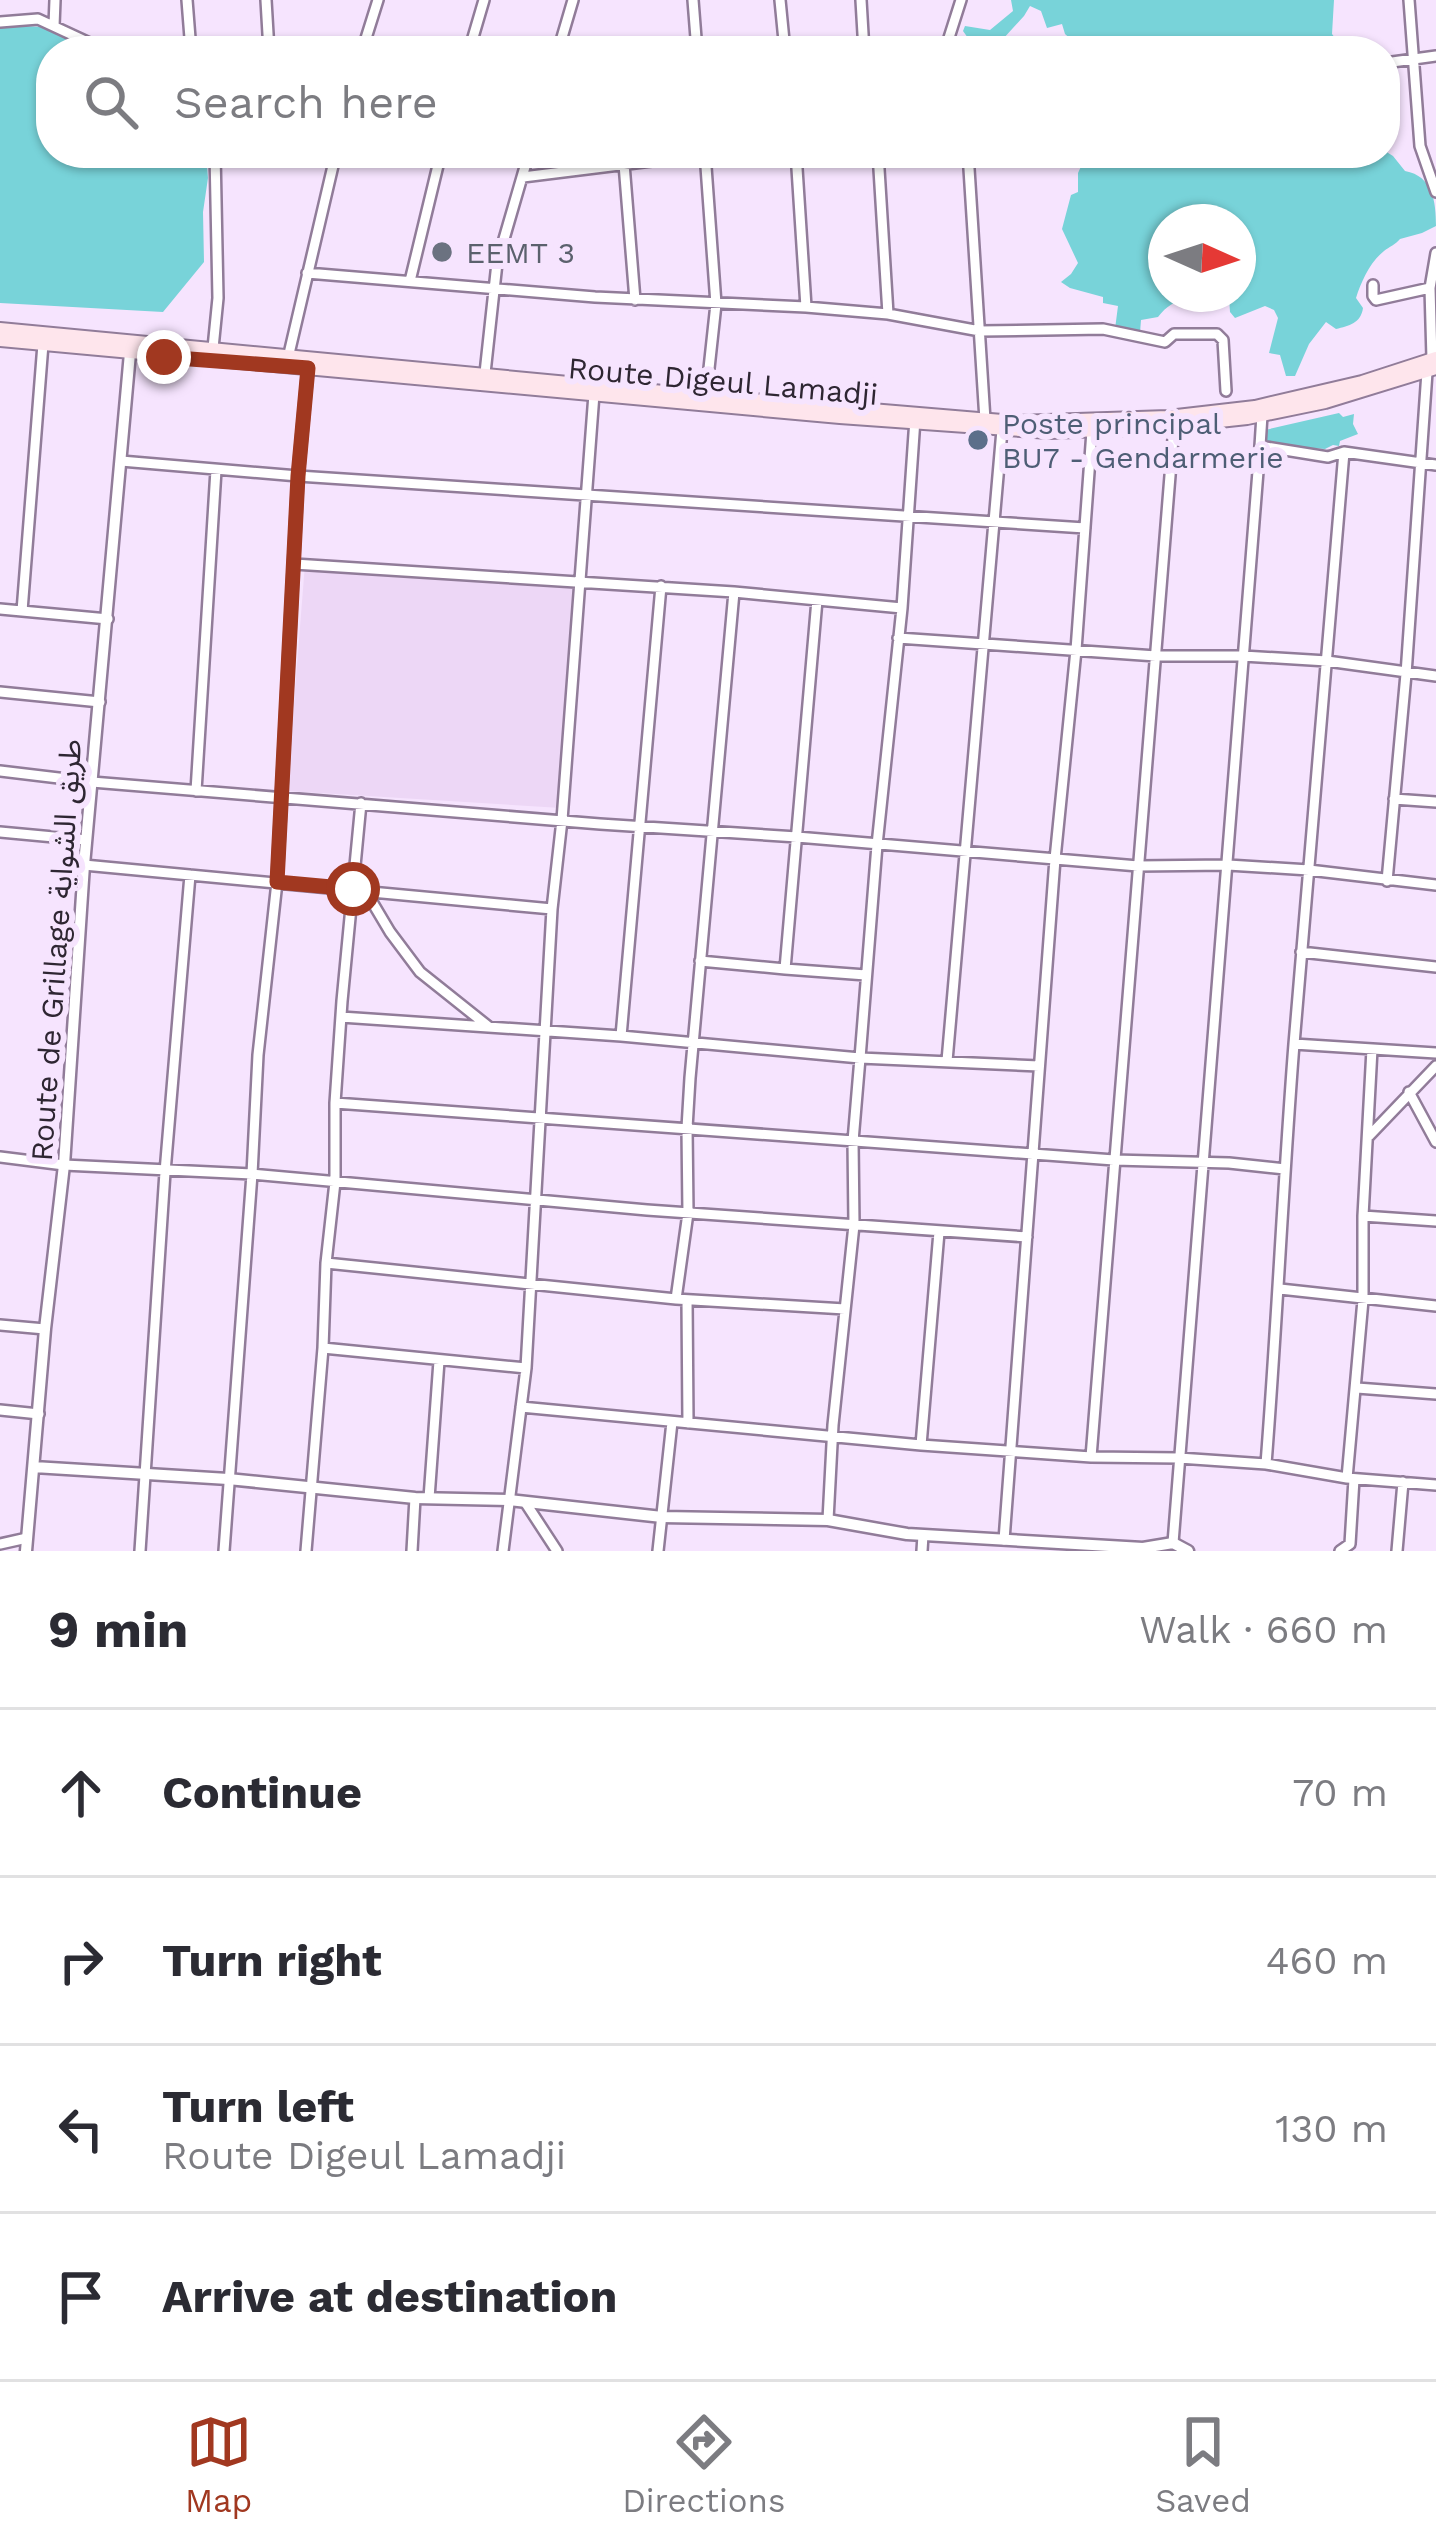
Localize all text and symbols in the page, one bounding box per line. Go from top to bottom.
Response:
search box [36,36,1400,168]
icon: search [78,69,144,135]
text: Search here [174,76,438,129]
north arrow [1148,204,1256,312]
place label: EEMT 3 [466,235,575,270]
marker: EEMT 3 [429,239,455,265]
route end [137,330,191,384]
street label: Route Digeul Lamadji [567,350,879,412]
place label: Poste principal BU7 - Gendarmerie [1002,406,1284,475]
marker: Poste principal BU7 - Gendarmerie [965,427,991,453]
street label: Route de Grillage طريق الشواية [24,738,89,1162]
route start [326,862,380,916]
text: 9 min [48,1600,188,1659]
text: Walk · 660 m [1139,1607,1388,1652]
icon: ahead [48,1760,114,1826]
text: Continue [162,1766,362,1819]
text: 70 m [1292,1770,1388,1815]
icon: right [48,1928,114,1994]
text: Turn right [162,1934,382,1987]
text: 460 m [1266,1938,1388,1983]
text: Turn left [162,2080,354,2133]
icon: left [48,2096,114,2162]
text: 130 m [1275,2106,1388,2151]
text: Route Digeul Lamadji [162,2133,566,2178]
icon: arrive [48,2264,114,2330]
text: Arrive at destination [162,2270,617,2323]
tab: Map [185,2409,252,2520]
tab: Directions [622,2409,785,2520]
tab: Saved [1155,2409,1251,2520]

